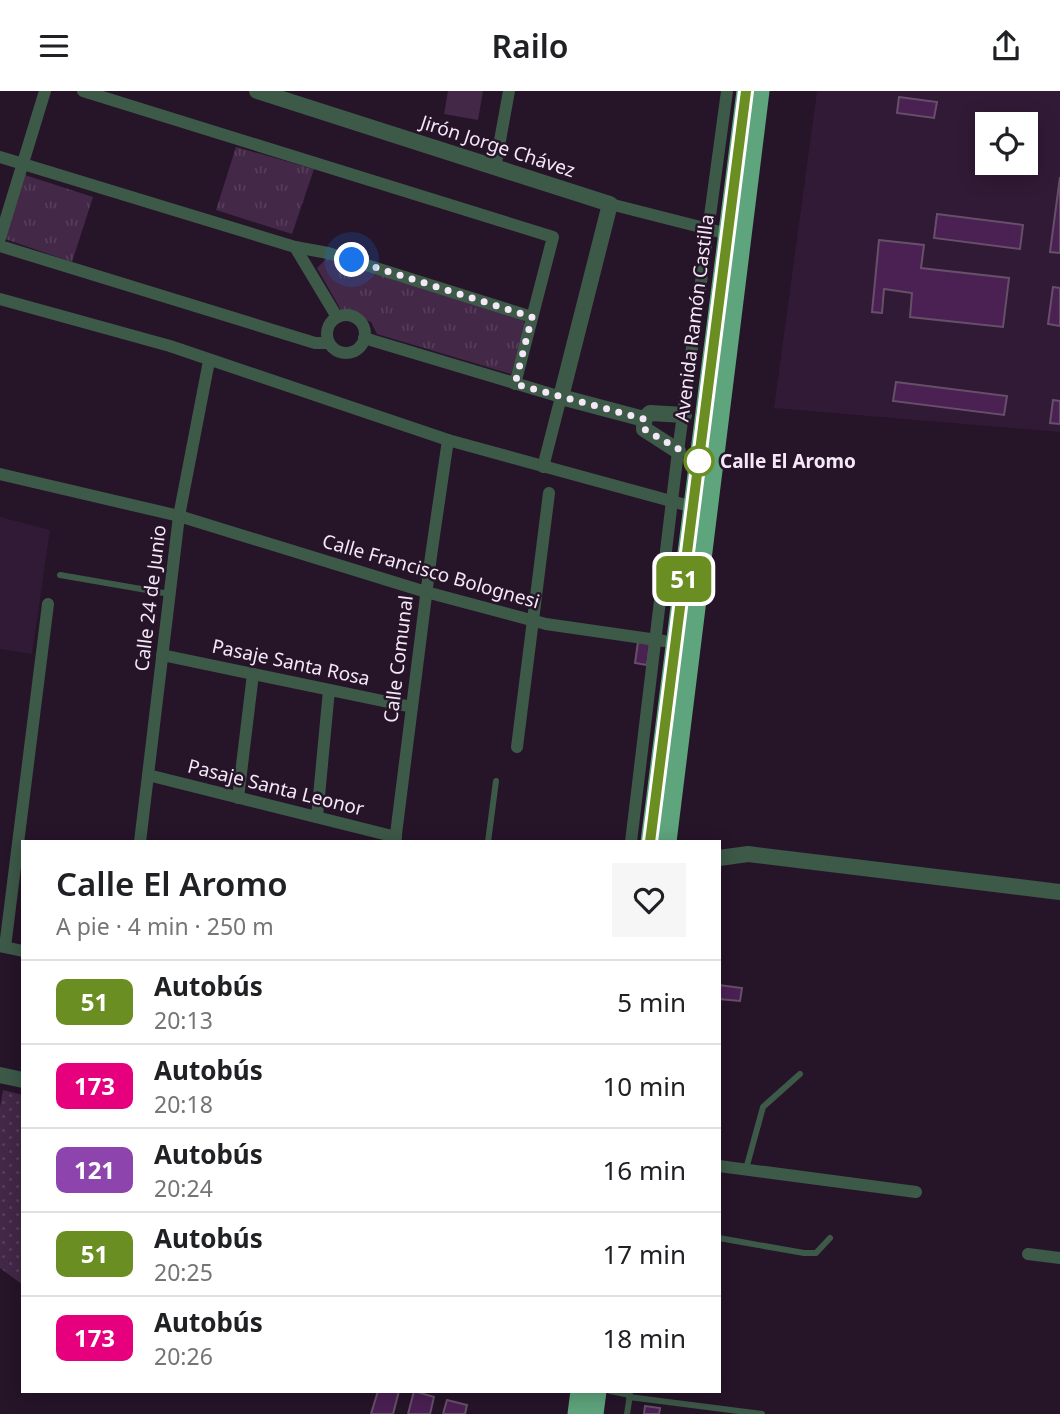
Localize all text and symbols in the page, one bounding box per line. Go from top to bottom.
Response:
text: Railo [491,24,569,67]
icon: menu [35,27,73,65]
icon: share [987,27,1025,65]
street label: Jirón Jorge Chávez [416,108,579,183]
map controls [975,112,1038,175]
button: locate [975,112,1038,175]
street label: Avenida Ramón Castilla [668,213,720,423]
your location [334,242,369,277]
marker: Calle El Aromo [684,446,714,476]
place label: Calle El Aromo [720,448,856,474]
street label: Calle 24 de Junio [128,523,172,673]
street label: Calle Francisco Bolognesi [319,528,543,614]
line badge: 51 [652,556,716,602]
text: 51 [670,562,698,595]
street label: Calle Comunal [377,594,419,724]
street label: Pasaje Santa Rosa [210,633,372,691]
street label: Pasaje Santa Leonor [185,752,367,822]
text: Calle El Aromo [56,861,288,906]
button: heart [612,863,686,937]
text: A pie · 4 min · 250 m [56,910,274,942]
text: Autobús [154,968,263,1004]
text: 5 min [617,984,686,1020]
text: 51 [81,985,108,1018]
text: 20:13 [154,1004,213,1036]
text: Autobús [154,1052,263,1088]
text: 10 min [602,1068,686,1104]
text: 173 [74,1069,115,1102]
text: 20:18 [154,1088,213,1120]
text: Autobús [154,1136,263,1172]
text: 16 min [602,1152,686,1188]
text: 121 [74,1153,115,1186]
text: 20:24 [154,1172,213,1204]
text: Autobús [154,1220,263,1256]
text: 17 min [602,1236,686,1272]
text: 51 [81,1237,108,1270]
text: 20:25 [154,1256,213,1288]
text: Autobús [154,1304,263,1340]
text: 18 min [602,1320,686,1356]
text: 173 [74,1321,115,1354]
text: 20:26 [154,1340,213,1372]

